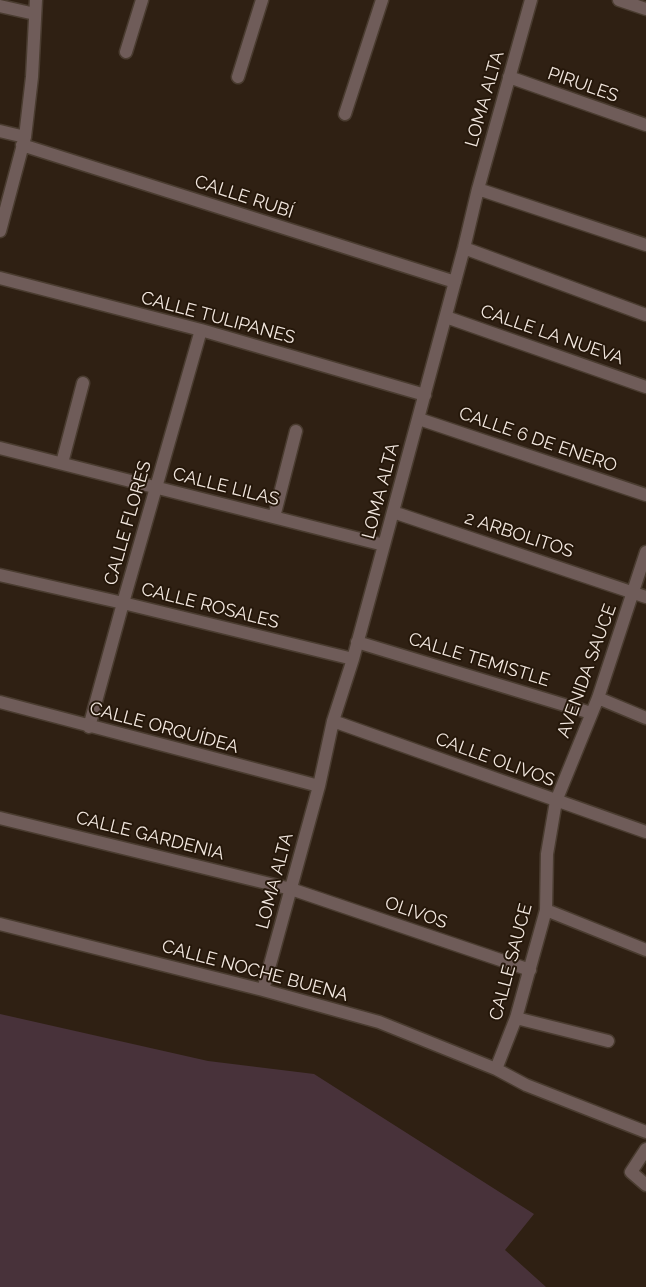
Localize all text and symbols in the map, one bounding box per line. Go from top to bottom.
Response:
street label: LOMA ALTA [461,49,509,149]
street label: PIRULES [545,63,621,107]
street label: CALLE RUBÍ [192,171,296,223]
street label: CALLE TULIPANES [139,287,297,349]
street label: CALLE LA NUEVA [478,300,626,370]
street label: CALLE 6 DE ENERO [456,403,620,477]
street label: LOMA ALTA [358,441,404,541]
street label: CALLE FLORES [100,458,156,588]
street label: CALLE LILAS [170,463,282,511]
street label: 2 ARBOLITOS [462,507,576,563]
street label: CALLE ROSALES [139,578,281,634]
street label: AVENIDA SAUCE [553,601,621,741]
street label: CALLE TEMISTLE [406,628,552,692]
street label: CALLE ORQUÍDEA [87,698,241,758]
street label: CALLE OLIVOS [432,728,558,792]
street label: CALLE GARDENIA [74,807,226,865]
street label: LOMA ALTA [252,831,298,931]
street label: OLIVOS [382,892,450,934]
street label: CALLE SAUCE [485,901,537,1023]
street label: CALLE NOCHE BUENA [159,936,351,1006]

